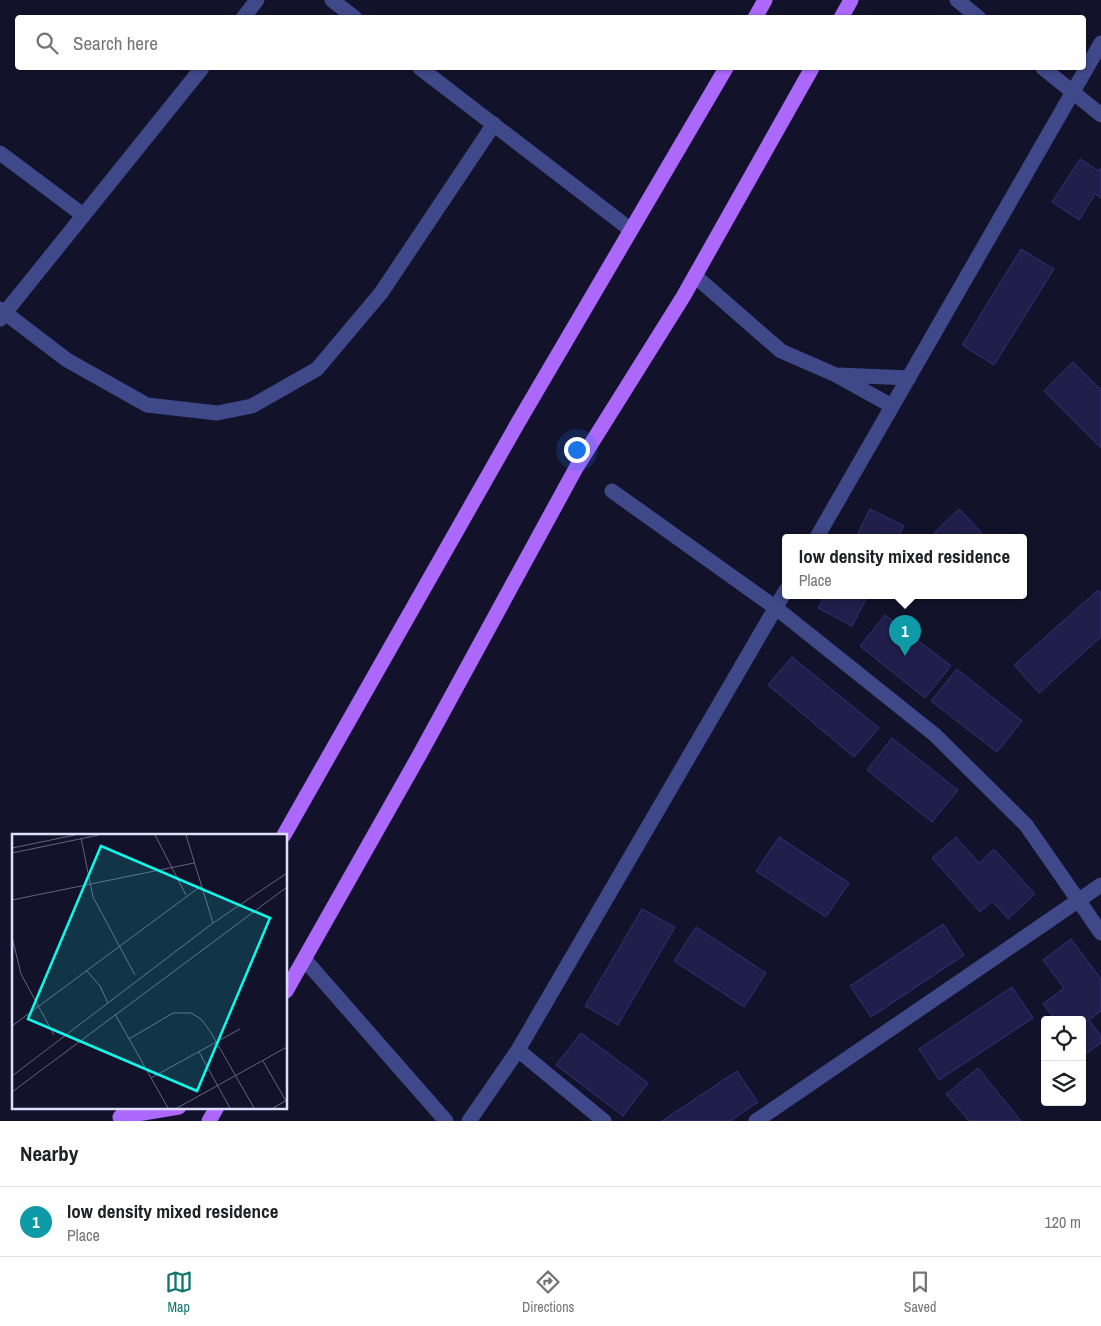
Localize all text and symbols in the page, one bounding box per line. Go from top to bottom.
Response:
search box [15,15,1086,70]
icon: search [33,29,61,57]
text: Search here [73,30,158,56]
your location [564,437,590,463]
popup [782,534,1027,599]
text: low density mixed residence [799,543,1010,569]
text: Place [799,569,832,591]
pin: 1 [889,615,921,656]
inset map [12,834,288,1108]
map controls [1041,1016,1086,1106]
button: locate [1041,1016,1086,1061]
button: layers [1041,1061,1086,1106]
text: Nearby [20,1139,78,1168]
text: low density mixed residence [67,1198,278,1224]
text: 1 [32,1211,40,1233]
text: 120 m [1045,1211,1081,1233]
text: Place [67,1224,100,1246]
tab: Map [165,1268,193,1316]
tab: Directions [522,1268,574,1316]
tab: Saved [904,1268,936,1316]

